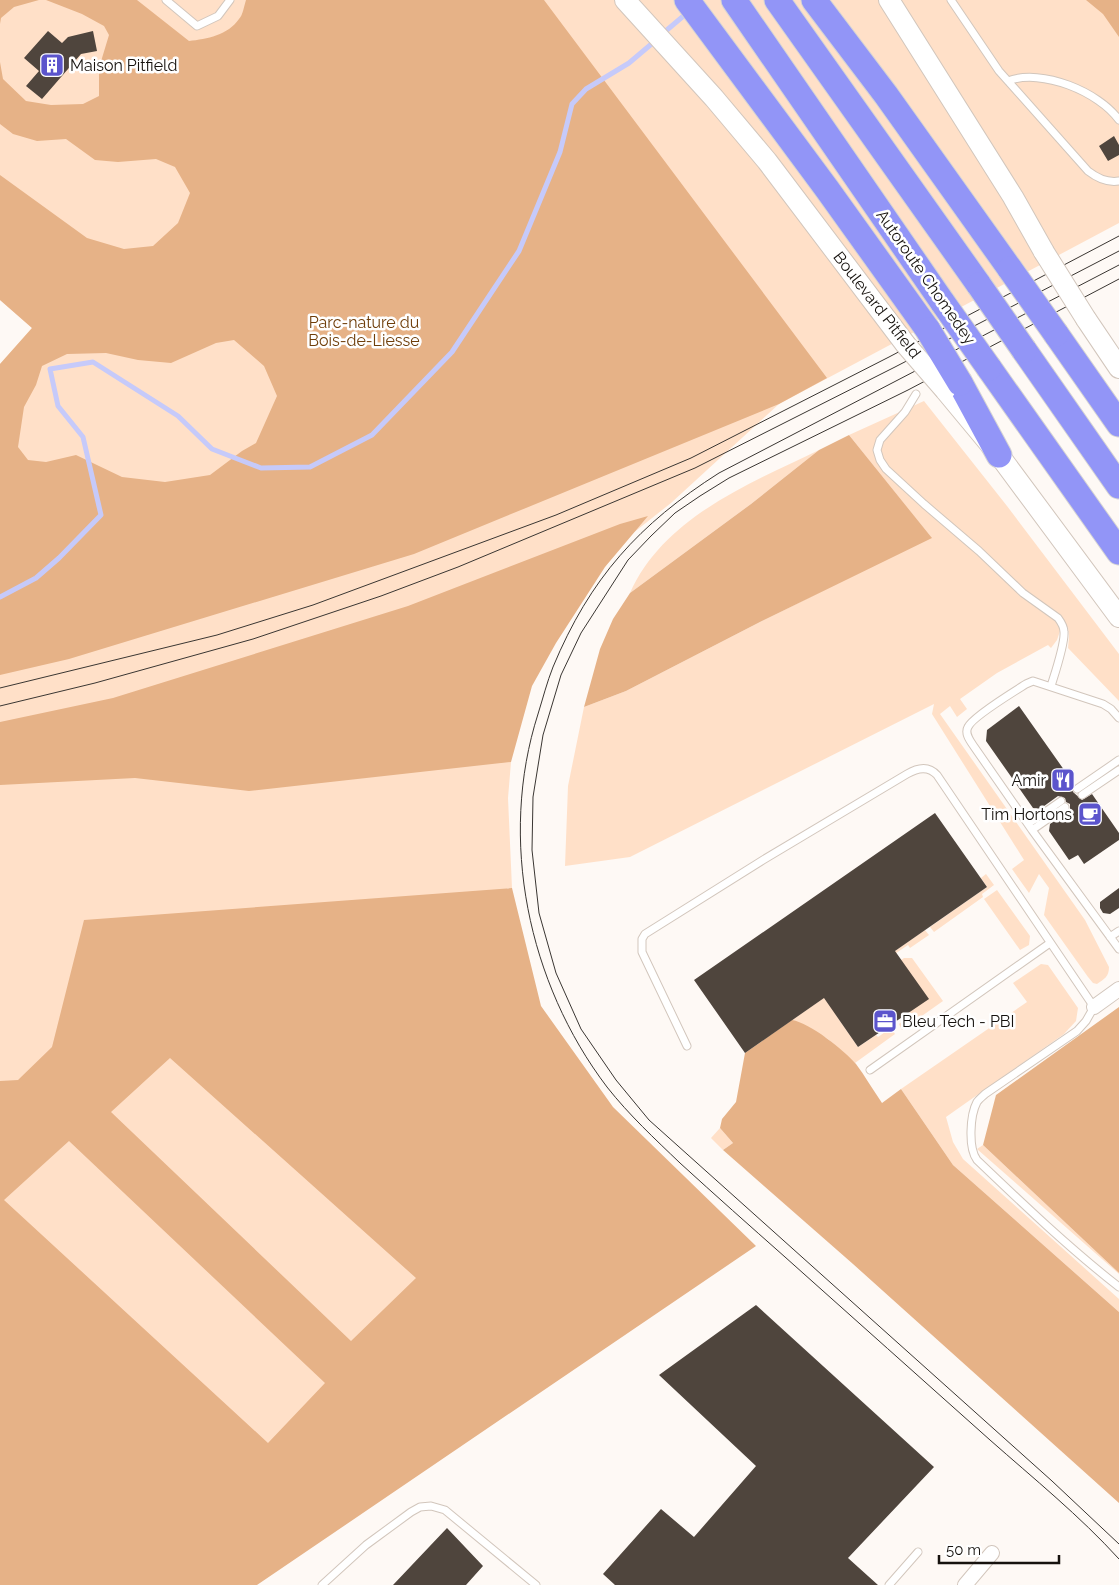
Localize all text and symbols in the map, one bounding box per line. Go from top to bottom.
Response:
building icon: Maison Pitfield [39,52,65,78]
place label: Maison Pitfield [70,56,177,75]
street label: Autoroute Chomedey [872,206,980,348]
street label: Boulevard Pitfield [829,248,925,362]
park label: Parc-nature du Bois-de-Liesse [308,313,420,350]
restaurant icon: Amir [1050,767,1076,793]
place label: Amir [1011,771,1046,790]
cafe icon: Tim Hortons [1077,801,1103,827]
place label: Tim Hortons [981,805,1072,824]
office icon: Bleu Tech - PBI [872,1008,898,1034]
place label: Bleu Tech - PBI [902,1012,1014,1031]
scale bar [939,1532,1059,1564]
text: 50 m [946,1541,981,1559]

